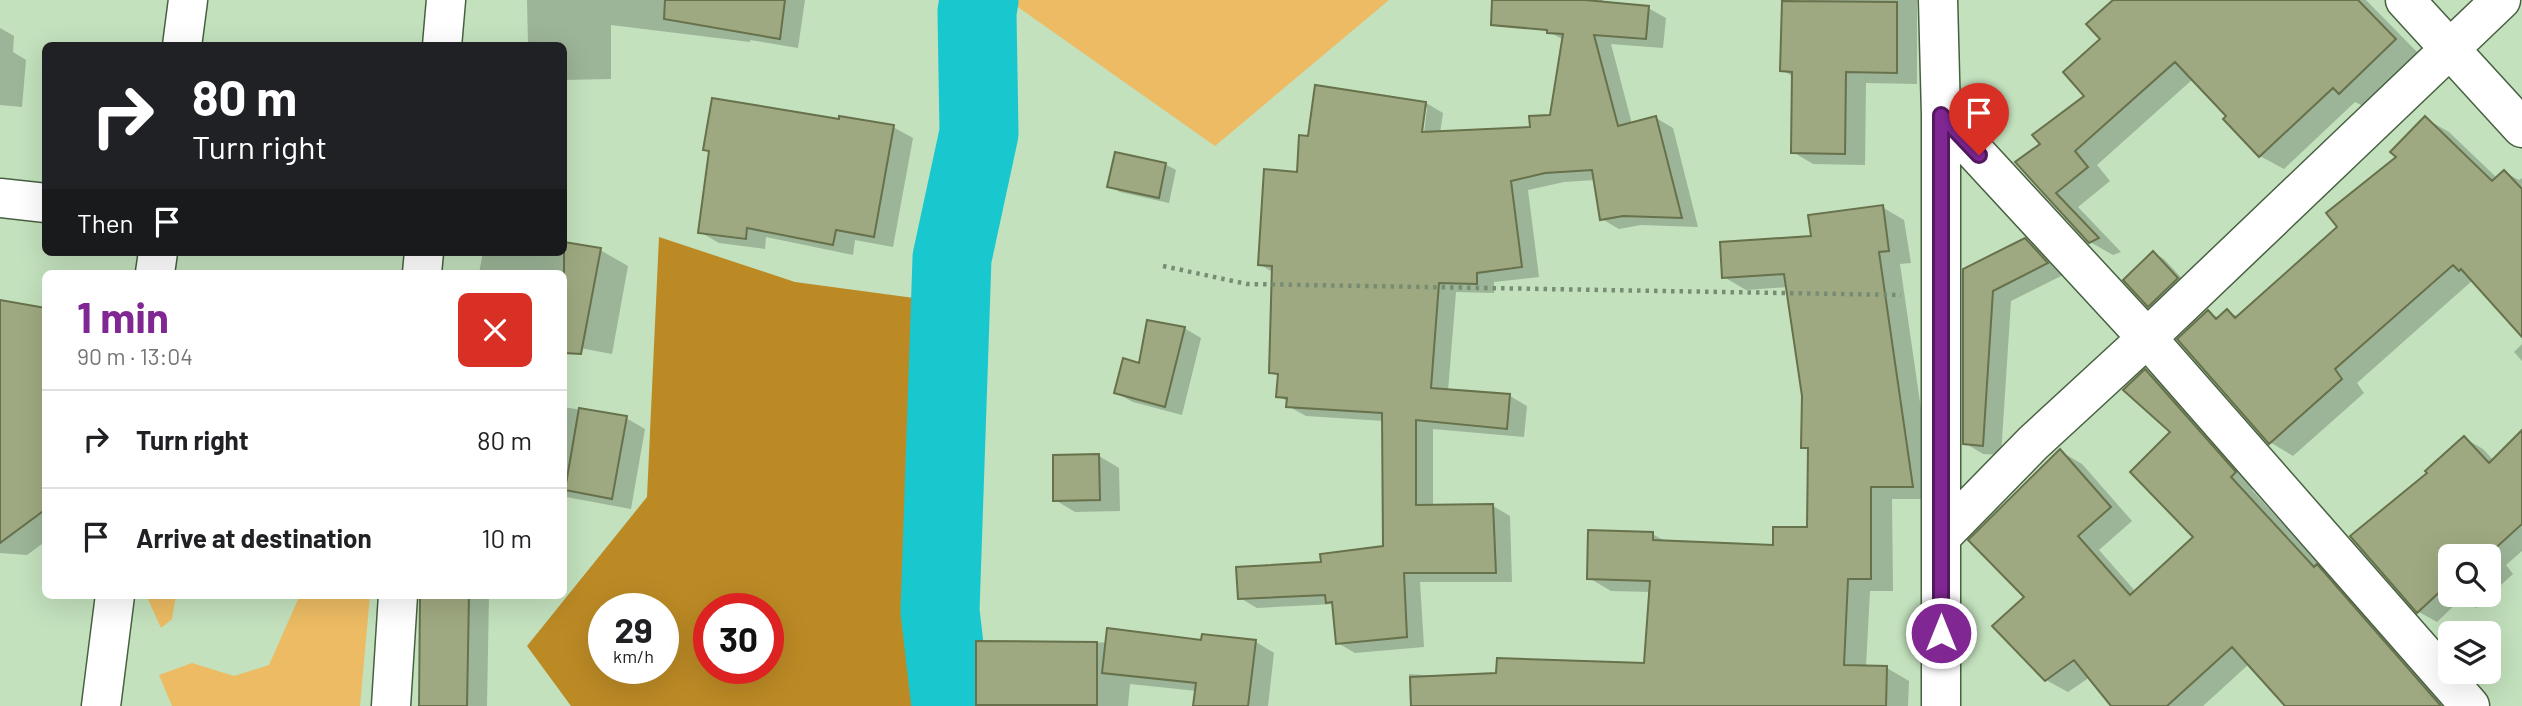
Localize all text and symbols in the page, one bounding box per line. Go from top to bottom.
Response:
text: 80 m [192,67,297,126]
icon: right [77,70,168,161]
pin [1949,83,2009,155]
icon: arrive [1960,94,1998,132]
text: Turn right [192,127,327,165]
icon: arrive [148,203,186,241]
text: Then [77,207,134,238]
text: 1 min [77,291,169,341]
button: close [458,293,532,367]
text: 90 m · 13:04 [77,342,193,370]
icon: right [77,420,115,458]
text: Turn right [136,424,249,455]
text: 80 m [477,424,532,455]
icon: arrive [77,518,115,556]
text: Arrive at destination [136,522,372,553]
text: 10 m [482,522,532,553]
map controls [2438,544,2501,684]
button: search [2438,544,2501,607]
speed limit sign: 30 [693,593,784,684]
position arrow [1904,596,1978,670]
text: 29 [614,608,653,650]
button: layers [2438,621,2501,684]
text: km/h [613,645,654,667]

